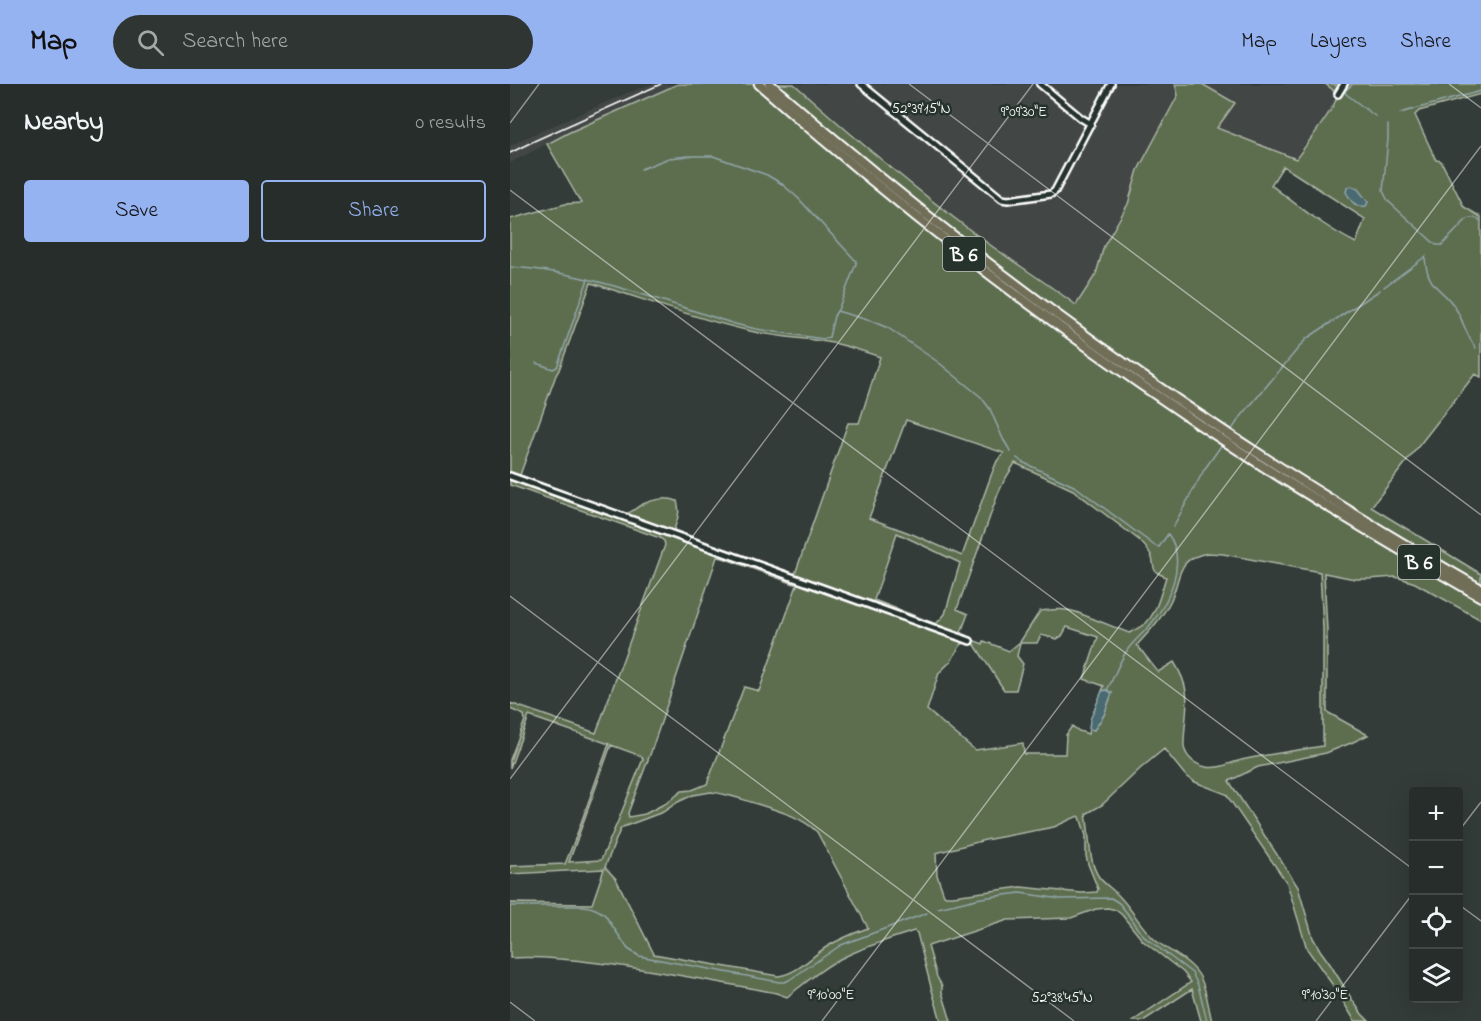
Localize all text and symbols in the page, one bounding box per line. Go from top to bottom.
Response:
search box [113,15,533,69]
text: Map [30,22,77,63]
icon: search [134,26,167,59]
text: Search here [182,26,288,58]
text: Map [1241,27,1277,57]
text: Layers [1310,27,1367,57]
text: Share [1400,27,1451,57]
text: 52°39'15"N [891,98,951,120]
text: 9°09'30"E [1001,101,1047,123]
text: Nearby [24,104,103,142]
text: 0 results [415,109,486,138]
button: Save [24,180,249,242]
button: Share [261,180,486,242]
road number: B 6 [943,237,985,271]
road number: B 6 [1398,545,1440,579]
map controls [1409,787,1463,1003]
button: + [1409,787,1463,841]
button: − [1409,841,1463,895]
button: locate [1409,895,1463,949]
button: layers [1409,949,1463,1003]
text: 9°10'00"E [808,984,854,1006]
text: 9°10'30"E [1302,984,1348,1006]
text: 52°38'45"N [1031,987,1093,1009]

